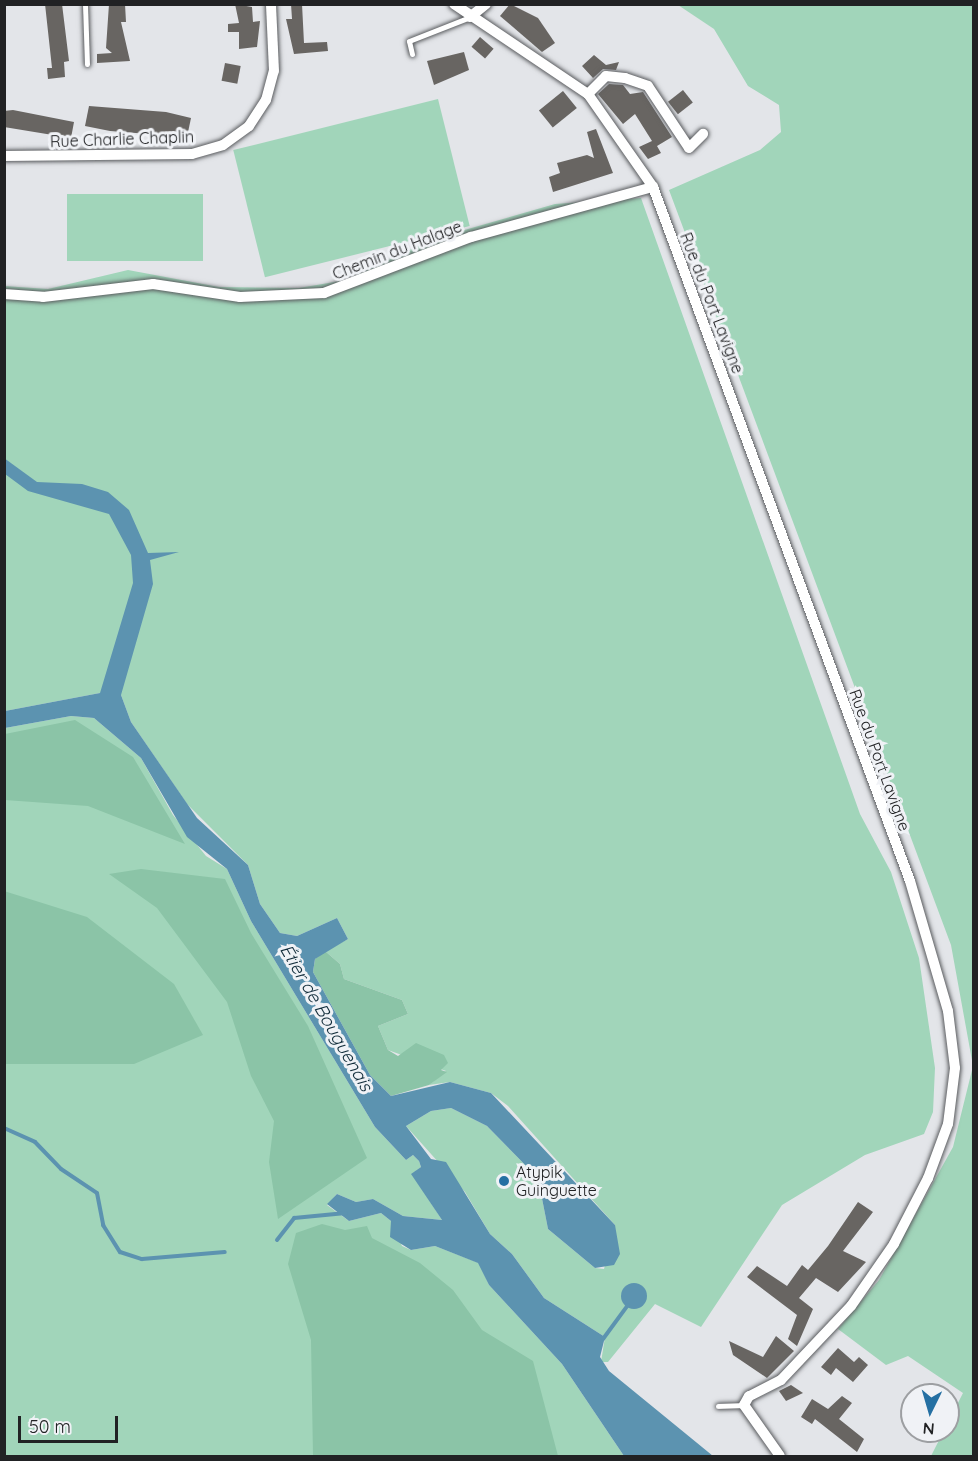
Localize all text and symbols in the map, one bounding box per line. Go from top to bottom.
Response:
street label: Rue Charlie Chaplin [50,127,194,151]
street label: Chemin du Halage [330,217,464,283]
street label: Rue du Port Lavigne [676,230,748,376]
street label: Rue du Port Lavigne [845,686,915,834]
water label: Étier de Bouguenais [275,941,377,1095]
place label: Atypik Guinguette [516,1162,597,1200]
marker: Atypik Guinguette [497,1174,511,1188]
north arrow [900,1383,960,1443]
scale bar [21,1404,122,1442]
text: 50 m [29,1415,71,1438]
text: N [922,1418,935,1439]

